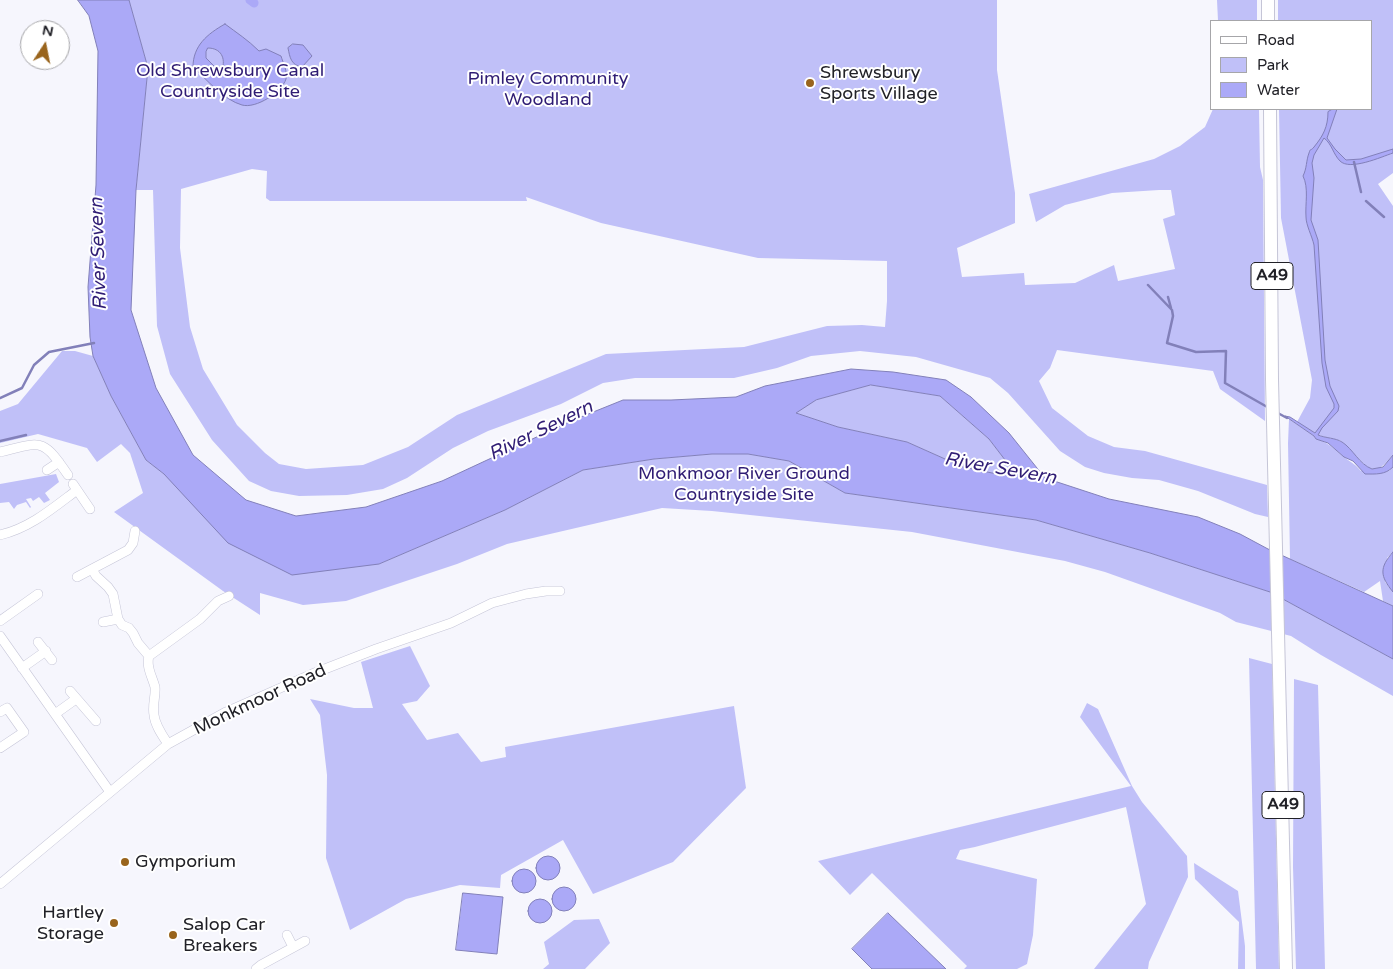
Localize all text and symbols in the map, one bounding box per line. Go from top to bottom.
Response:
north arrow [20,20,70,70]
legend [1210,20,1373,110]
text: N [41,21,55,40]
text: Road [1257,31,1295,49]
text: Park [1257,56,1289,74]
park label: Old Shrewsbury Canal Countryside Site [136,60,324,102]
place label: Shrewsbury Sports Village [820,62,938,104]
park label: Pimley Community Woodland [468,68,628,110]
marker: Shrewsbury Sports Village [804,77,816,89]
text: Water [1257,81,1300,99]
water label: River Severn [86,197,112,311]
road number: A49 [1251,262,1293,290]
water label: River Severn [485,396,597,466]
water label: River Severn [942,448,1058,490]
park label: Monkmoor River Ground Countryside Site [638,463,850,506]
street label: Monkmoor Road [190,660,330,740]
road number: A49 [1262,792,1304,818]
place label: Gymporium [135,851,236,873]
marker: Gymporium [119,856,131,868]
place label: Hartley Storage [37,902,104,944]
place label: Salop Car Breakers [183,914,265,956]
marker: Hartley Storage [108,917,120,929]
marker: Salop Car Breakers [167,929,179,941]

